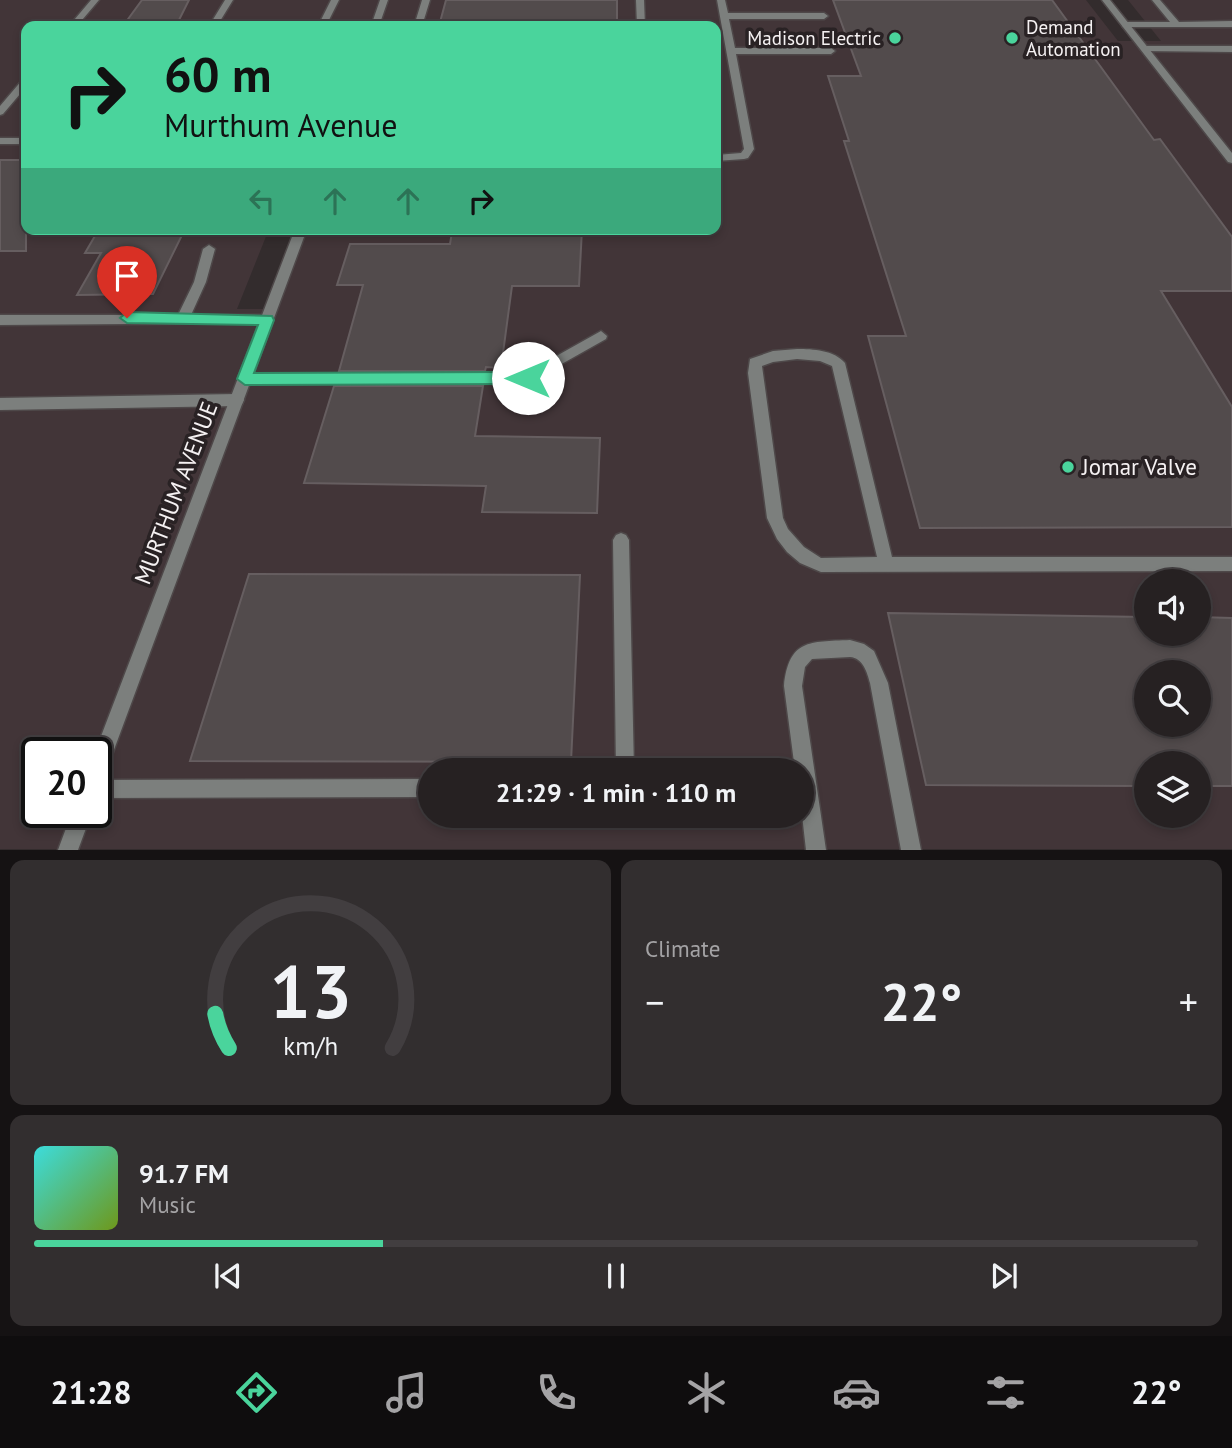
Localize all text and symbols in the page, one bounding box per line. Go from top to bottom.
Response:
place label: Demand Automation [1026,15,1121,61]
place label: Madison Electric [747,26,881,50]
marker: Madison Electric [887,30,903,46]
marker: Demand Automation [1004,30,1020,46]
text: 60 m [164,42,271,106]
icon: right [49,49,140,140]
text: Murthum Avenue [164,104,397,146]
icon: left [243,182,281,220]
icon: ahead [316,182,354,220]
icon: ahead [389,182,427,220]
icon: right [462,182,500,220]
pin [97,246,157,318]
icon: arrive [108,257,146,295]
position arrow [491,341,565,415]
street label: MURTHUM AVENUE [127,398,224,588]
place label: Jomar Valve [1081,452,1197,481]
marker: Jomar Valve [1060,459,1076,475]
map controls [1134,569,1211,828]
button: sound [1134,569,1211,646]
button: search [1134,660,1211,737]
speed limit sign: 20 [21,737,112,828]
button: layers [1134,751,1211,828]
text: 21:29 · 1 min · 110 m [496,776,736,809]
text: Climate [645,934,720,963]
text: 13 [269,945,352,1039]
text: 22° [881,968,962,1035]
text: − [645,977,664,1026]
text: + [1179,977,1198,1026]
text: km/h [283,1030,338,1062]
text: 91.7 FM [139,1157,229,1190]
text: Music [139,1190,196,1219]
icon: previous [209,1257,247,1295]
icon: pause [597,1257,635,1295]
icon: next [985,1257,1023,1295]
icon: directions [232,1368,281,1417]
icon: music [382,1368,431,1417]
icon: phone [532,1368,581,1417]
icon: climate [682,1368,731,1417]
icon: car [832,1368,881,1417]
icon: filters [981,1368,1030,1417]
text: 21:28 [50,1371,132,1413]
text: 22° [1131,1371,1182,1413]

